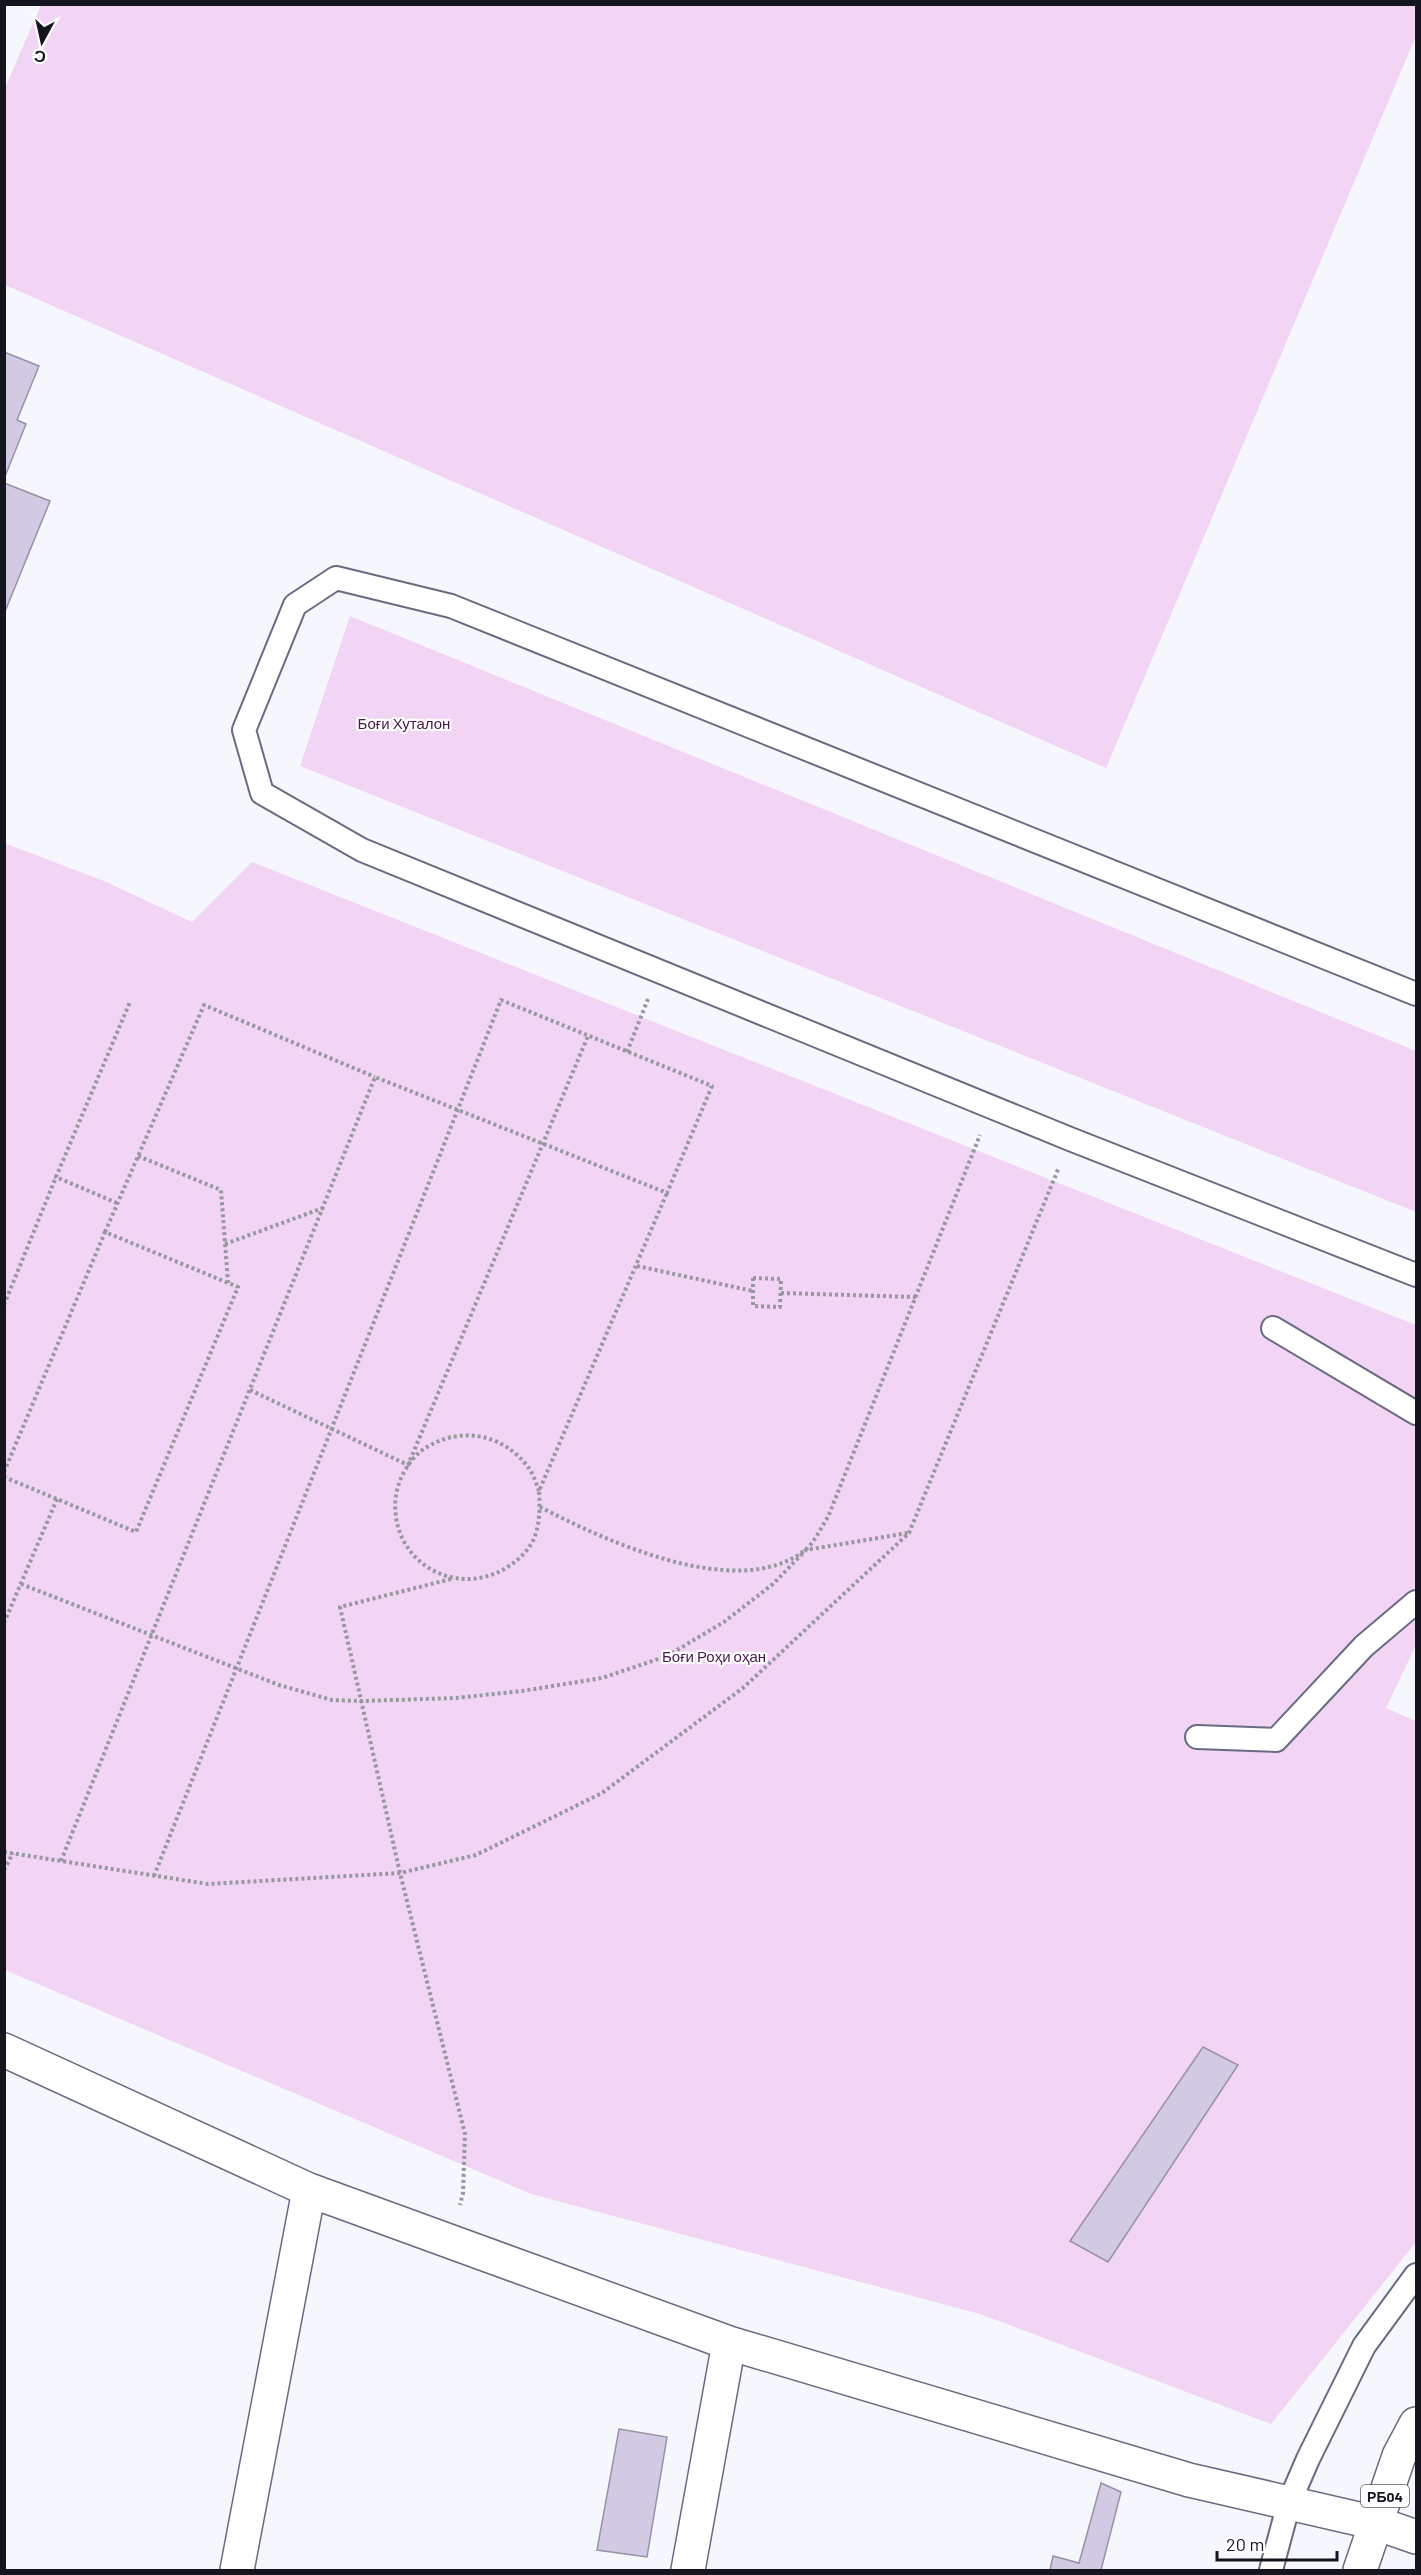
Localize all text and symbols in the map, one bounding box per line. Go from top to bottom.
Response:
north arrow [12,12,72,72]
text: С [32,47,47,68]
park label: Боғи Хуталон [358,714,450,732]
park label: Боғи Роҳи оҳан [662,1647,766,1665]
road number: РБ04 [1361,2485,1409,2507]
scale bar [1217,2524,1337,2562]
text: 20 m [1226,2533,1264,2555]

